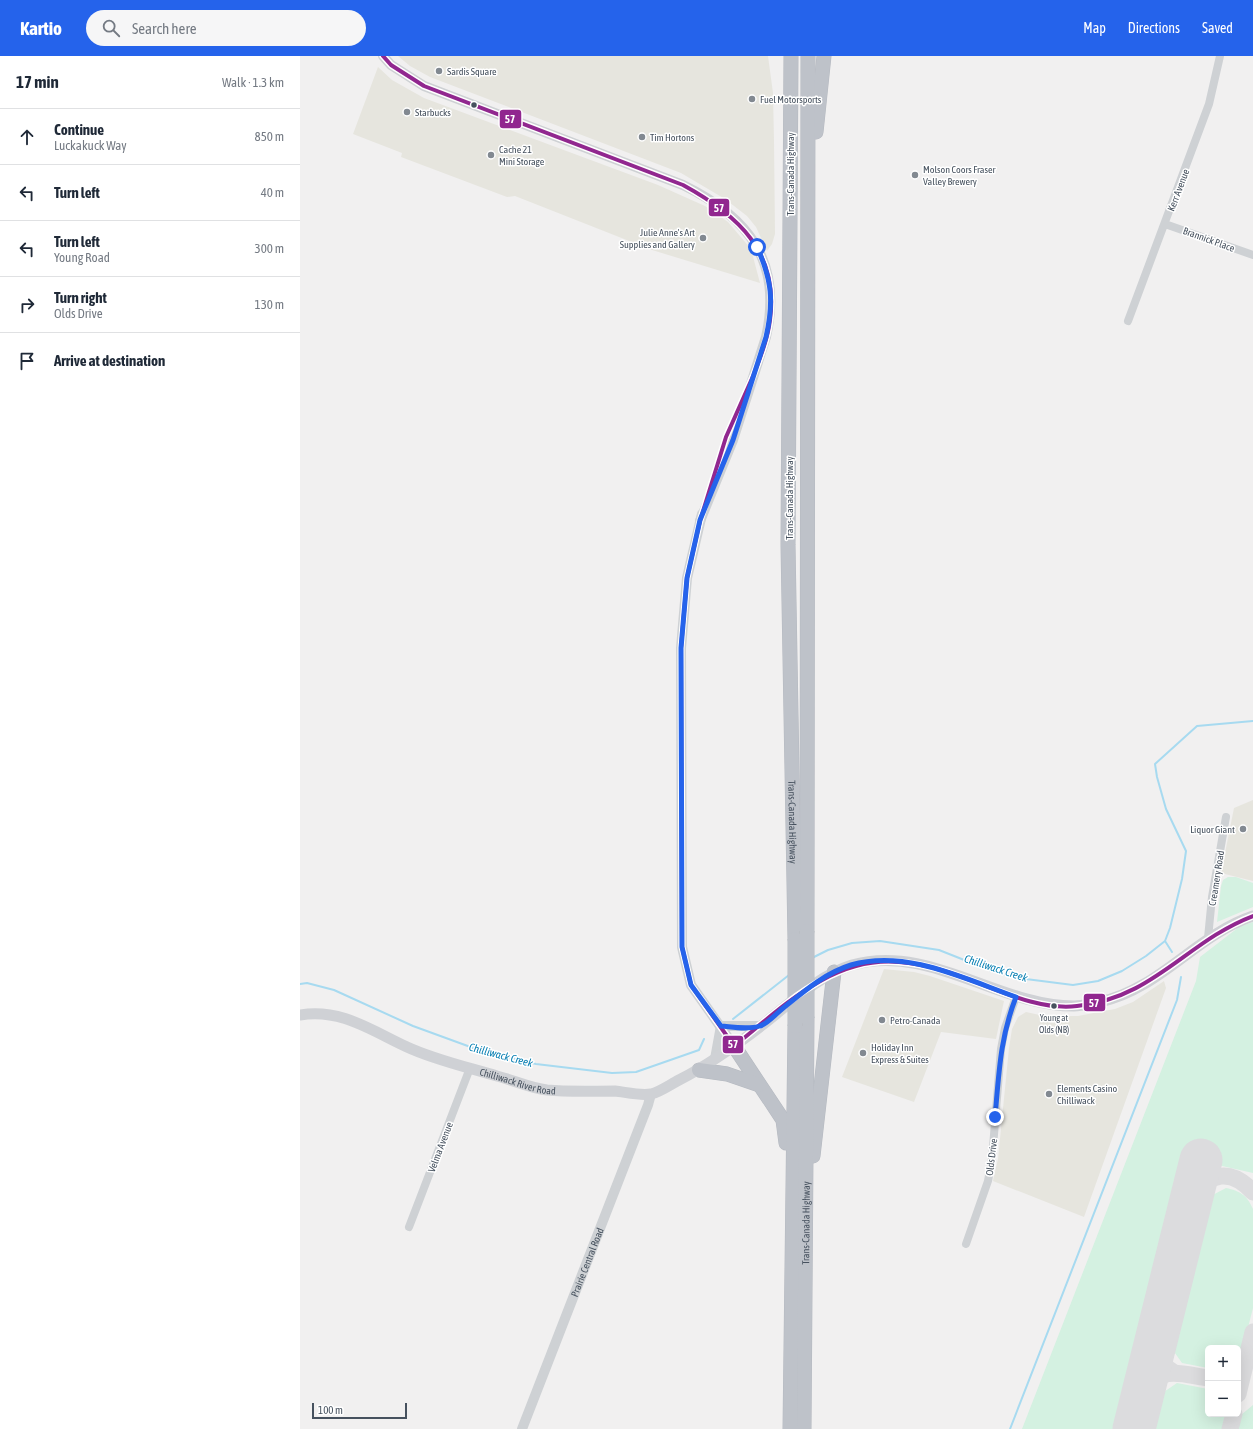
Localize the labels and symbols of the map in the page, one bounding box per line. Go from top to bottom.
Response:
marker: Sardis Square [434,66,444,76]
place label: Sardis Square [447,66,497,77]
marker: Fuel Motorsports [747,94,757,104]
place label: Fuel Motorsports [760,94,822,105]
unlabelled marker [469,100,479,110]
marker: Starbucks [402,107,412,117]
place label: Starbucks [415,107,451,118]
line badge: 57 [499,109,522,129]
text: 57 [505,113,515,125]
marker: Tim Hortons [637,132,647,142]
place label: Tim Hortons [650,132,695,143]
street label: Trans-Canada Highway [785,132,796,216]
place label: Cache 21 Mini Storage [499,144,545,167]
marker: Cache 21 Mini Storage [486,150,496,160]
place label: Molson Coors Fraser Valley Brewery [923,164,997,187]
street label: Kerr Avenue [1165,167,1192,213]
marker: Molson Coors Fraser Valley Brewery [910,170,920,180]
line badge: 57 [708,198,730,217]
text: 57 [714,202,724,214]
street label: Brannick Place [1182,225,1237,254]
place label: Julie Anne's Art Supplies and Gallery [620,227,695,250]
marker: Julie Anne's Art Supplies and Gallery [698,233,708,243]
route start [748,238,766,256]
street label: Trans-Canada Highway [784,456,795,540]
street label: Trans-Canada Highway [786,780,799,864]
place label: Liquor Giant [1190,824,1235,835]
marker: Liquor Giant [1238,824,1248,834]
street label: Creamery Road [1207,849,1226,907]
water label: Chilliwack Creek [963,952,1029,984]
line badge: 57 [1083,993,1106,1012]
text: 57 [1089,997,1099,1009]
marker: Young at Olds (NB) [1049,1001,1059,1011]
place label: Young at Olds (NB) [1039,1013,1069,1035]
marker: Petro-Canada [877,1015,887,1025]
place label: Petro-Canada [890,1015,941,1026]
line badge: 57 [722,1035,744,1054]
text: 57 [728,1038,738,1050]
water label: Chilliwack Creek [468,1041,534,1069]
place label: Holiday Inn Express & Suites [871,1042,929,1065]
marker: Holiday Inn Express & Suites [858,1048,868,1058]
street label: Chilliwack River Road [478,1066,556,1097]
place label: Elements Casino Chilliwack [1057,1083,1118,1106]
marker: Elements Casino Chilliwack [1044,1089,1054,1099]
route end [986,1108,1004,1126]
street label: Velma Avenue [426,1120,455,1174]
street label: Olds Drive [984,1137,999,1176]
street label: Trans-Canada Highway [800,1181,812,1265]
street label: Prairie Central Road [569,1226,606,1298]
scale bar [312,1401,407,1420]

